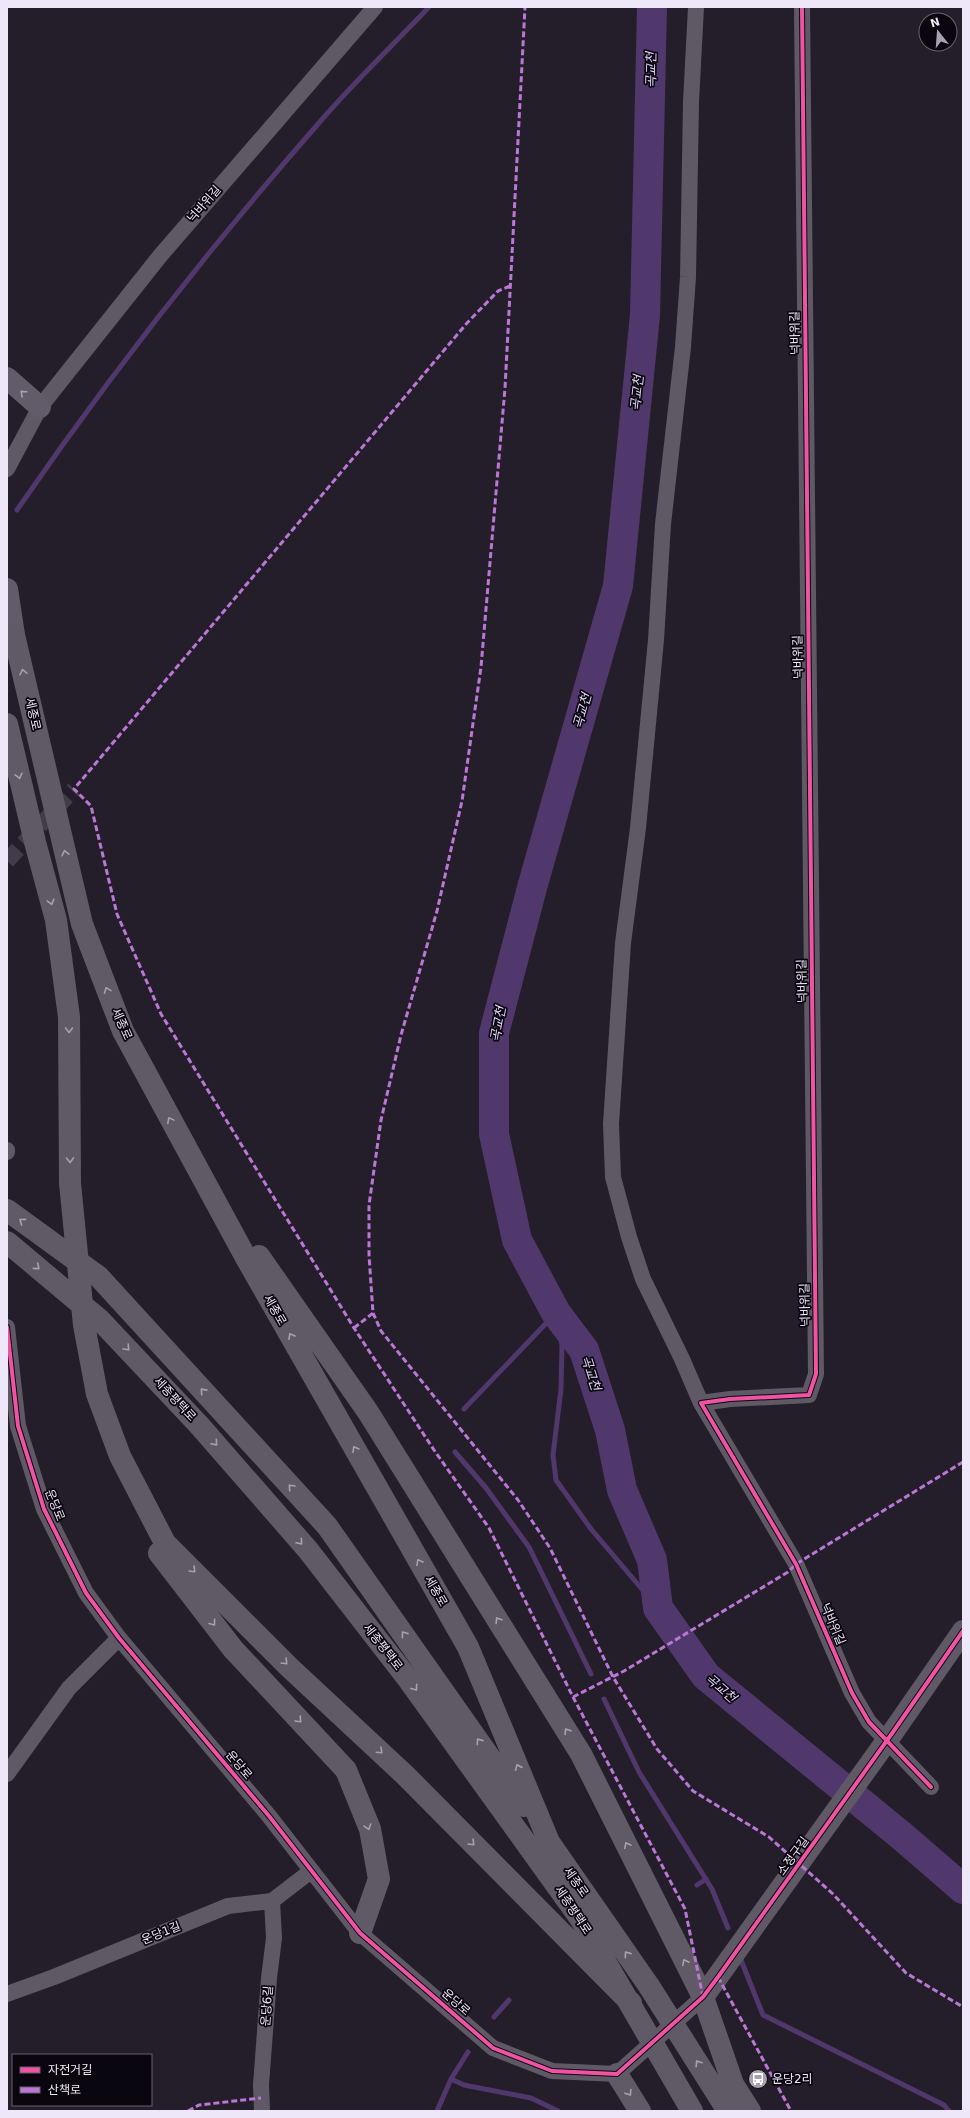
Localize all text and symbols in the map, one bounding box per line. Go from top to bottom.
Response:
north arrow [918,12,958,52]
text: N [929,15,942,30]
water label: 곡교천 [643,51,659,88]
street label: 넉바위길 [184,183,224,225]
street label: 넉바위길 [788,311,802,355]
water label: 곡교천 [628,373,646,412]
one-way arrow [21,390,28,397]
street label: 넉바위길 [791,635,805,679]
one-way arrow [19,669,27,675]
water label: 곡교천 [570,691,594,730]
street label: 세종로 [22,696,44,732]
one-way arrow [14,773,22,779]
one-way arrow [61,850,70,857]
one-way arrow [46,898,55,905]
street label: 넉바위길 [795,959,809,1003]
one-way arrow [104,987,112,994]
water label: 곡교천 [487,1004,509,1043]
street label: 세종로 [109,1006,135,1042]
one-way arrow [65,1027,73,1033]
one-way arrow [168,1117,175,1124]
one-way arrow [66,1157,74,1163]
one-way arrow [19,1219,26,1226]
one-way arrow [32,1262,40,1269]
street label: 넉바위길 [798,1283,812,1327]
street label: 세종로 [261,1292,289,1328]
one-way arrow [288,1333,295,1340]
one-way arrow [122,1343,130,1351]
water label: 곡교천 [578,1354,604,1393]
street label: 세종평택로 [151,1374,199,1424]
one-way arrow [201,1389,208,1396]
one-way arrow [211,1438,218,1446]
one-way arrow [352,1446,359,1453]
one-way arrow [288,1484,296,1492]
street label: 운당로 [42,1487,68,1523]
one-way arrow [296,1537,303,1544]
one-way arrow [417,1559,424,1566]
one-way arrow [188,1565,196,1573]
street label: 세종로 [422,1573,450,1609]
street label: 넉바위길 [818,1601,848,1647]
one-way arrow [495,1617,502,1624]
one-way arrow [208,1618,215,1625]
street label: 세종평택로 [360,1621,406,1673]
one-way arrow [402,1632,409,1639]
one-way arrow [280,1657,288,1665]
water label: 곡교천 [703,1671,740,1706]
one-way arrow [410,1684,417,1691]
one-way arrow [294,1715,302,1723]
one-way arrow [564,1728,571,1735]
one-way arrow [476,1738,484,1745]
one-way arrow [375,1747,382,1754]
street label: 운당로 [223,1748,255,1782]
one-way arrow [515,1764,523,1772]
one-way arrow [363,1823,372,1830]
street label: 소정구길 [774,1834,812,1878]
one-way arrow [467,1838,475,1846]
one-way arrow [624,1842,632,1850]
street label: 세종로 [561,1864,591,1900]
street label: 세종평택로 [552,1883,594,1937]
street label: 운당1길 [139,1919,183,1947]
one-way arrow [625,1952,632,1959]
one-way arrow [682,1958,690,1966]
street label: 운당6길 [259,1985,275,2027]
street label: 운당로 [439,1986,473,2018]
legend [12,2054,152,2106]
one-way arrow [695,2060,703,2067]
text: 자전거길 [48,2063,92,2077]
bus stop icon: 운당2리 [747,2068,769,2090]
place label: 운당2리 [772,2072,813,2086]
text: 산책로 [48,2083,81,2097]
one-way arrow [624,2089,631,2096]

